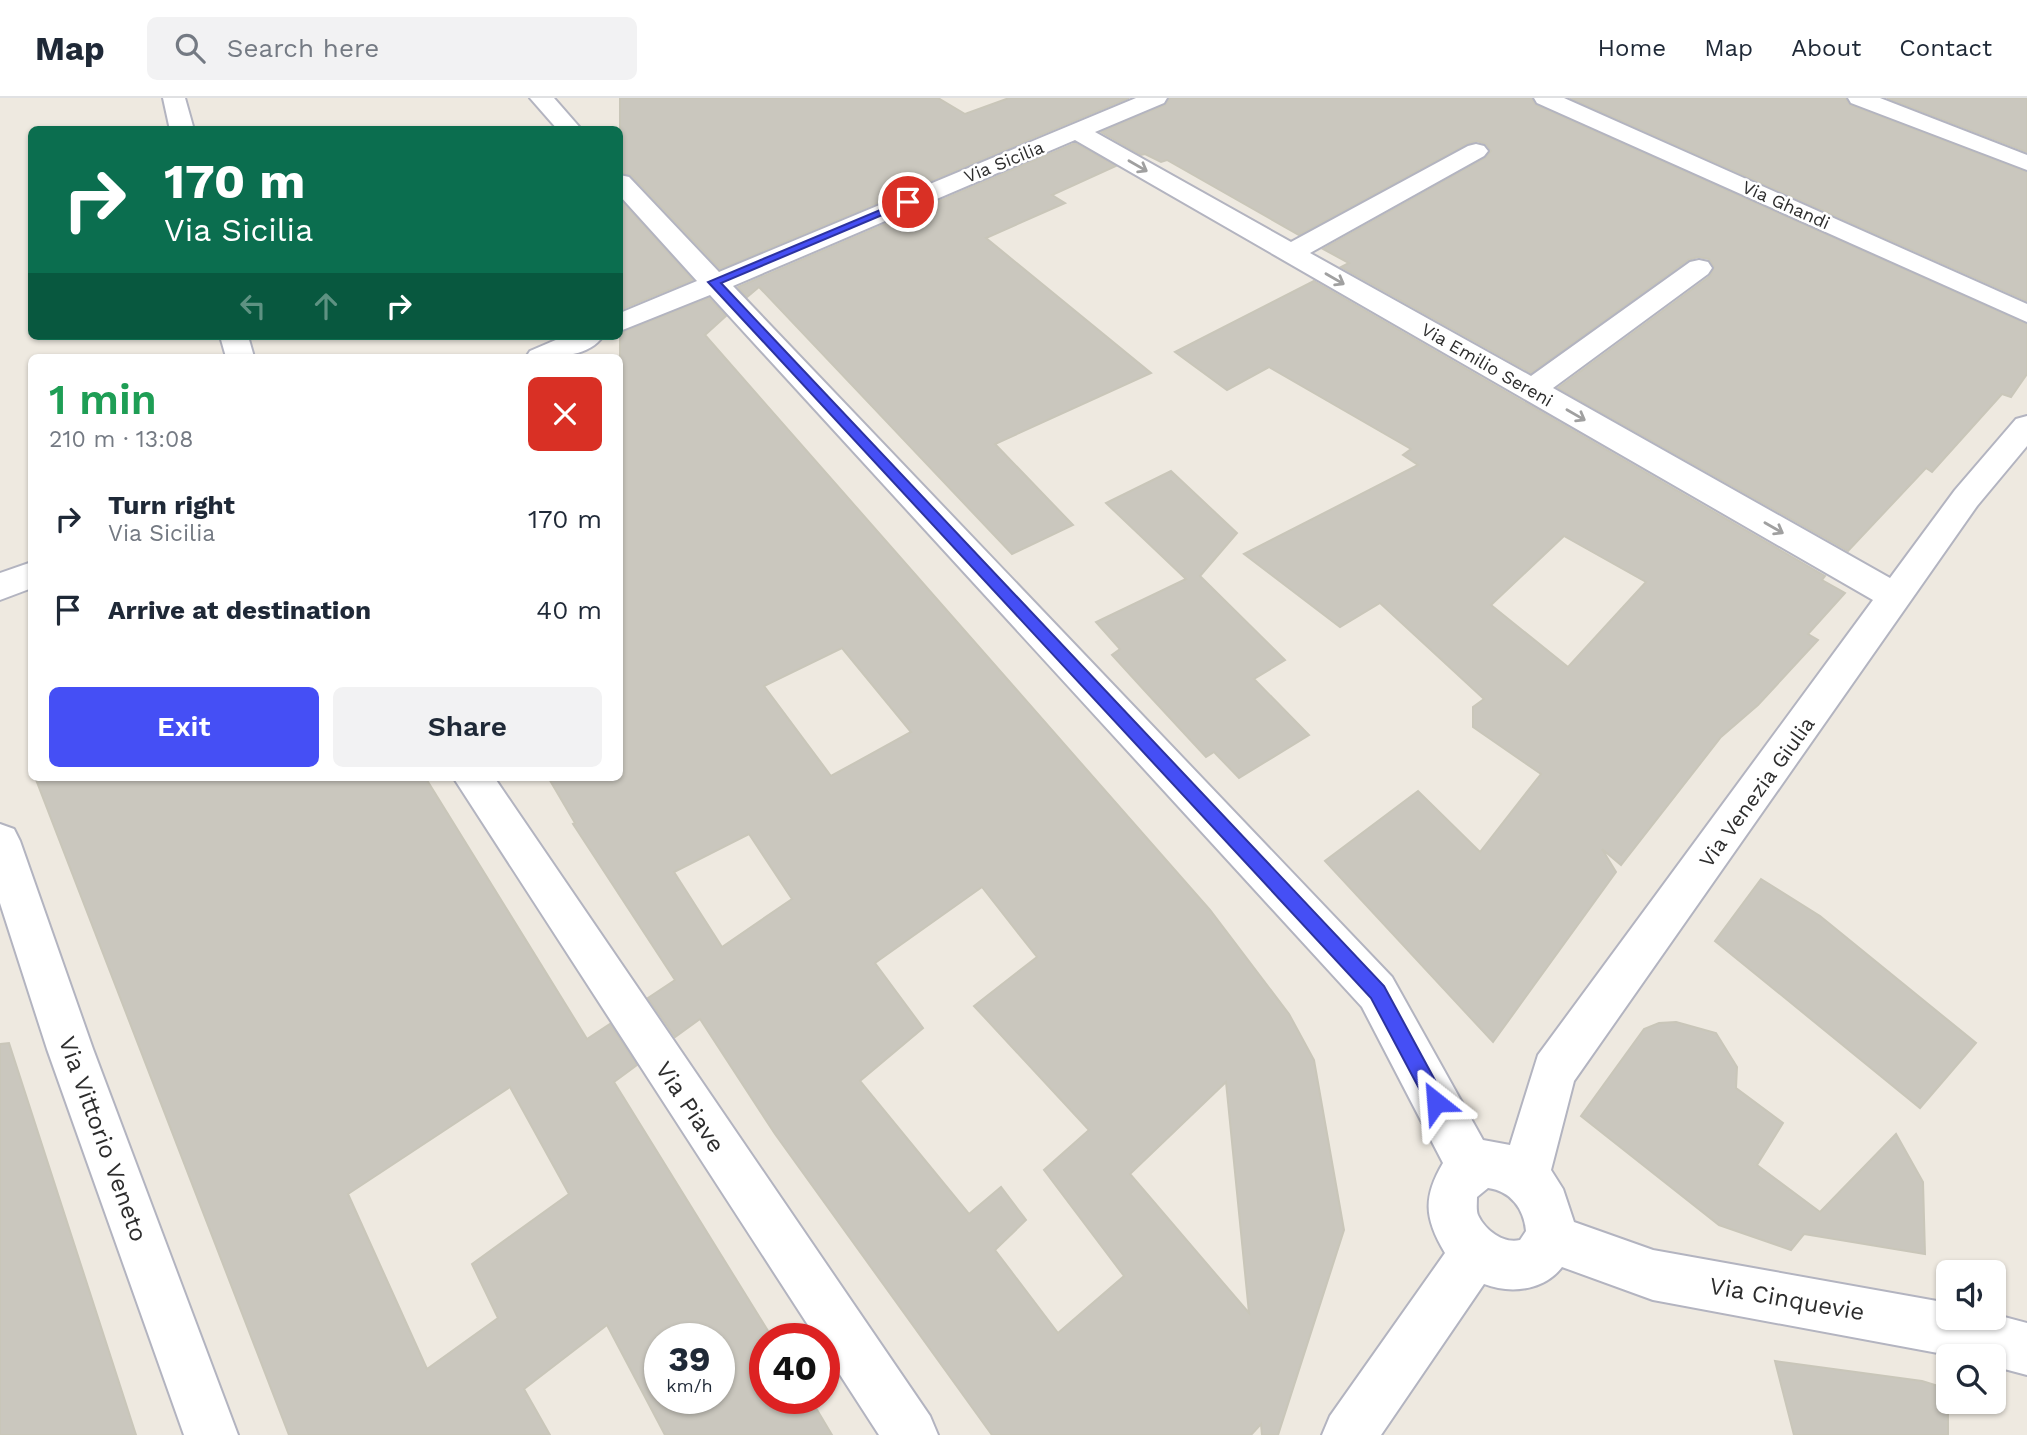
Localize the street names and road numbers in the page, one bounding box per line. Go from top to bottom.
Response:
street label: Via Sicilia [961,136,1047,187]
street label: Via Ghandi [1739,176,1833,233]
street label: Via Emilio Sereni [1418,318,1557,411]
street label: Via Venezia Giulia [1694,711,1820,872]
street label: Via Vittorio Veneto [53,1033,153,1245]
street label: Via Piave [649,1056,731,1158]
street label: Via Cinquevie [1707,1272,1867,1326]

